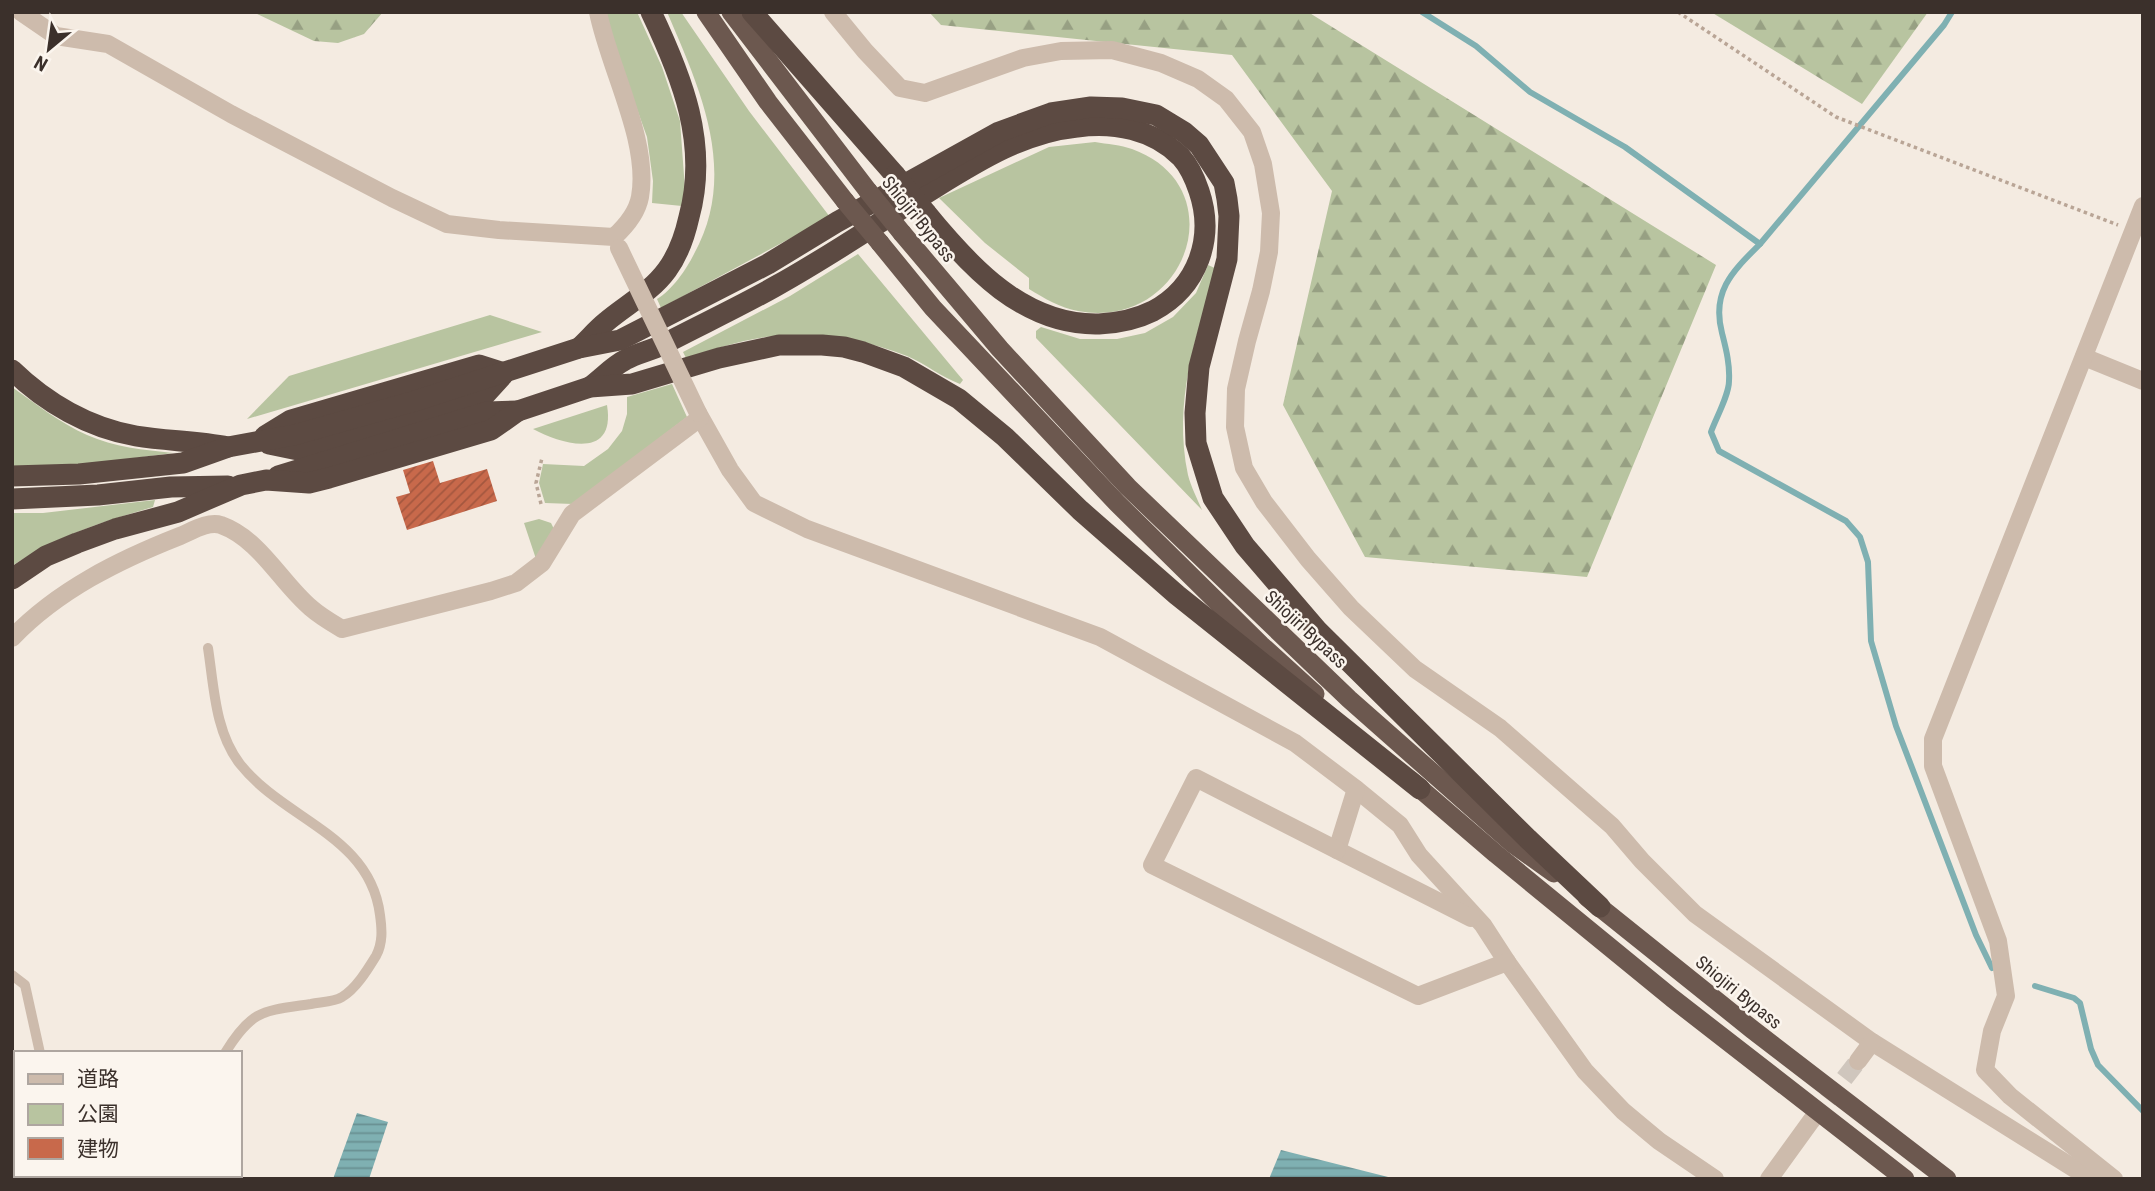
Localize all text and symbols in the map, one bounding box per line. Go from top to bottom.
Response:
north arrow [14,14,84,84]
text: N [30,51,52,76]
street label: Shiojiri Bypass [878,172,960,266]
street label: Shiojiri Bypass [1261,586,1351,672]
street label: Shiojiri Bypass [1692,951,1786,1033]
legend [14,1051,242,1177]
text: 道路 [77,1067,119,1091]
text: 公園 [77,1102,119,1126]
text: 建物 [77,1137,119,1161]

